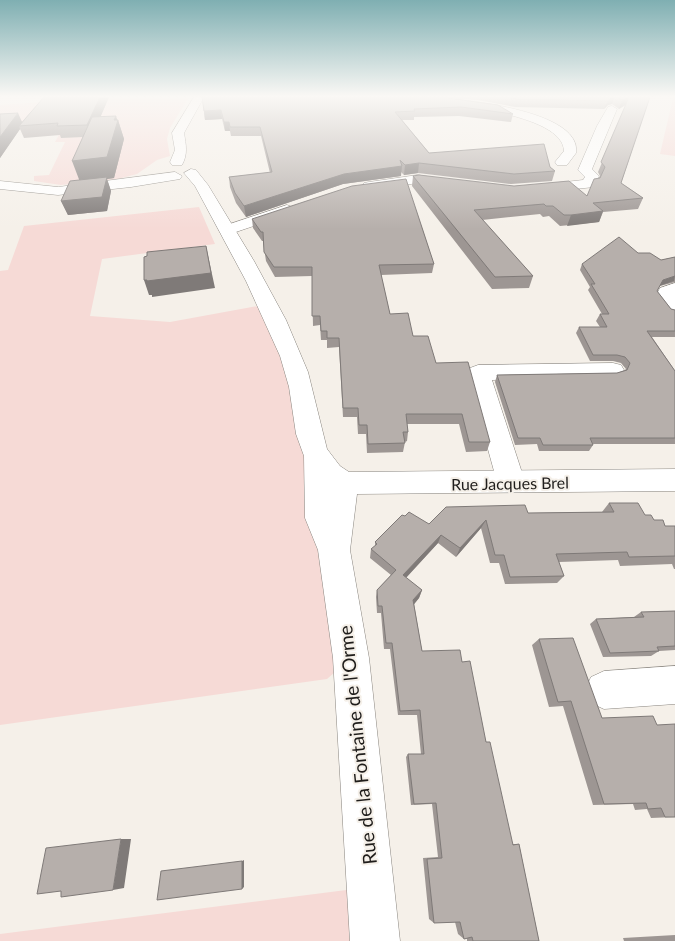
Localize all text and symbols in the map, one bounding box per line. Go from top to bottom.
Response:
street label: Rue Jacques Brel [451,472,569,494]
street label: Rue de la Fontaine de l'Orme [333,624,381,866]

